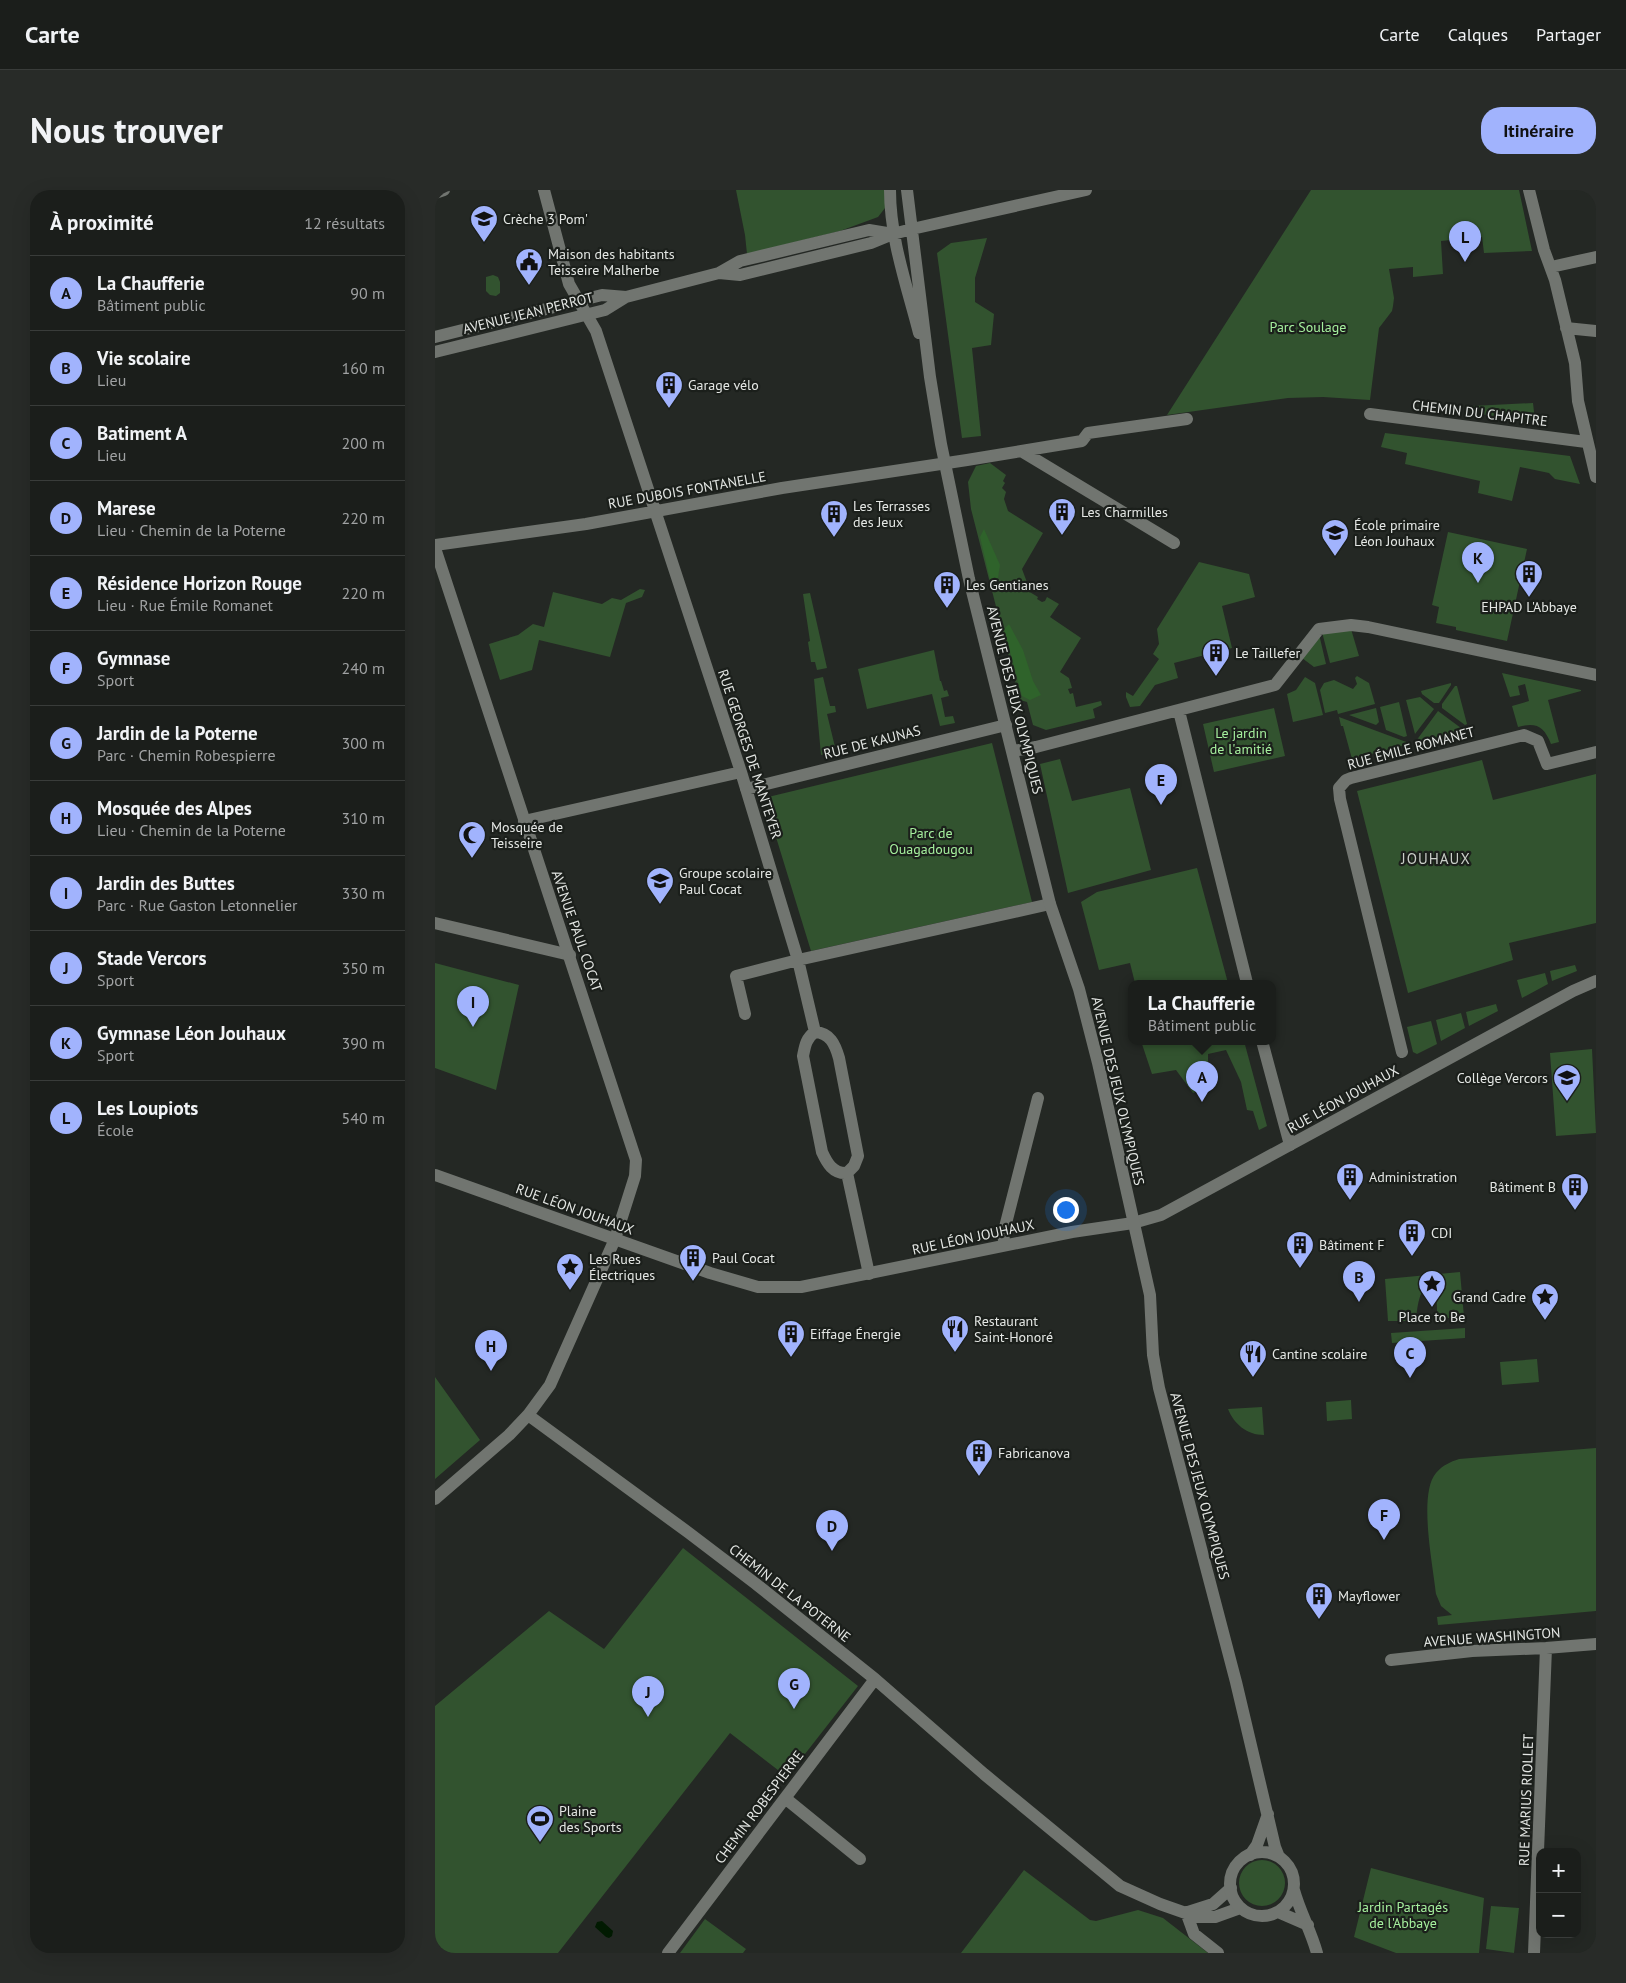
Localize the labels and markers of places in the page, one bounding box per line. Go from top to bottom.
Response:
school or university icon: Crèche 3 Pom' [469,204,499,243]
place label: Crèche 3 Pom' [503,210,588,228]
pin: L [1449,221,1481,262]
place label: Maison des habitants Teisseire Malherbe [548,245,675,279]
public building icon: Maison des habitants Teisseire Malherbe [514,247,544,286]
building icon: Garage vélo [654,370,684,409]
place label: Garage vélo [688,376,759,394]
place label: Les Terrasses des Jeux [853,497,930,531]
building icon: Les Charmilles [1047,497,1077,536]
building icon: Les Terrasses des Jeux [819,499,849,538]
place label: Les Charmilles [1081,503,1168,521]
place label: École primaire Léon Jouhaux [1354,516,1440,550]
school or university icon: École primaire Léon Jouhaux [1320,518,1350,557]
pin: K [1462,542,1494,583]
building icon: EHPAD L'Abbaye [1514,559,1544,598]
building icon: Les Gentianes [932,570,962,609]
place label: Les Gentianes [966,576,1049,594]
place label: EHPAD L'Abbaye [1481,598,1577,616]
building icon: Le Taillefer [1201,638,1231,677]
place label: Le Taillefer [1235,644,1301,662]
pin: E [1145,764,1177,805]
place label: Mosquée de Teisseire [491,818,563,852]
mosque icon: Mosquée de Teisseire [457,820,487,859]
place label: Groupe scolaire Paul Cocat [679,864,772,898]
school or university icon: Groupe scolaire Paul Cocat [645,866,675,905]
pin: I [457,986,489,1027]
pin: A [1186,1061,1218,1102]
school or university icon: Collège Vercors [1552,1063,1582,1102]
place label: Collège Vercors [1457,1069,1548,1087]
building icon: Administration [1335,1162,1365,1201]
place label: Administration [1369,1168,1457,1186]
building icon: Bâtiment B [1560,1172,1590,1211]
place label: Bâtiment B [1490,1178,1556,1196]
building icon: CDI [1397,1218,1427,1257]
place label: CDI [1431,1224,1452,1242]
building icon: Bâtiment F [1285,1230,1315,1269]
place label: Bâtiment F [1319,1236,1384,1254]
building icon: Paul Cocat [678,1243,708,1282]
place label: Paul Cocat [712,1249,775,1267]
place label: Les Rues Électriques [589,1250,655,1284]
place icon: Les Rues Électriques [555,1252,585,1291]
pin: B [1343,1261,1375,1302]
place icon: Place to Be [1417,1269,1447,1308]
place icon: Grand Cadre [1530,1282,1560,1321]
place label: Grand Cadre [1453,1288,1526,1306]
place label: Place to Be [1399,1308,1465,1326]
place label: Restaurant Saint-Honoré [974,1312,1053,1346]
restaurant icon: Restaurant Saint-Honoré [940,1314,970,1353]
building icon: Eiffage Énergie [776,1319,806,1358]
place label: Eiffage Énergie [810,1325,901,1343]
pin: H [475,1330,507,1371]
pin: C [1394,1337,1426,1378]
restaurant icon: Cantine scolaire [1238,1339,1268,1378]
place label: Cantine scolaire [1272,1345,1367,1363]
building icon: Fabricanova [964,1438,994,1477]
place label: Fabricanova [998,1444,1070,1462]
pin: F [1368,1499,1400,1540]
pin: D [816,1510,848,1551]
building icon: Mayflower [1304,1581,1334,1620]
place label: Mayflower [1338,1587,1400,1605]
pin: G [778,1668,810,1709]
pin: J [632,1676,664,1717]
place label: Plaine des Sports [559,1802,622,1836]
sports icon: Plaine des Sports [525,1804,555,1843]

